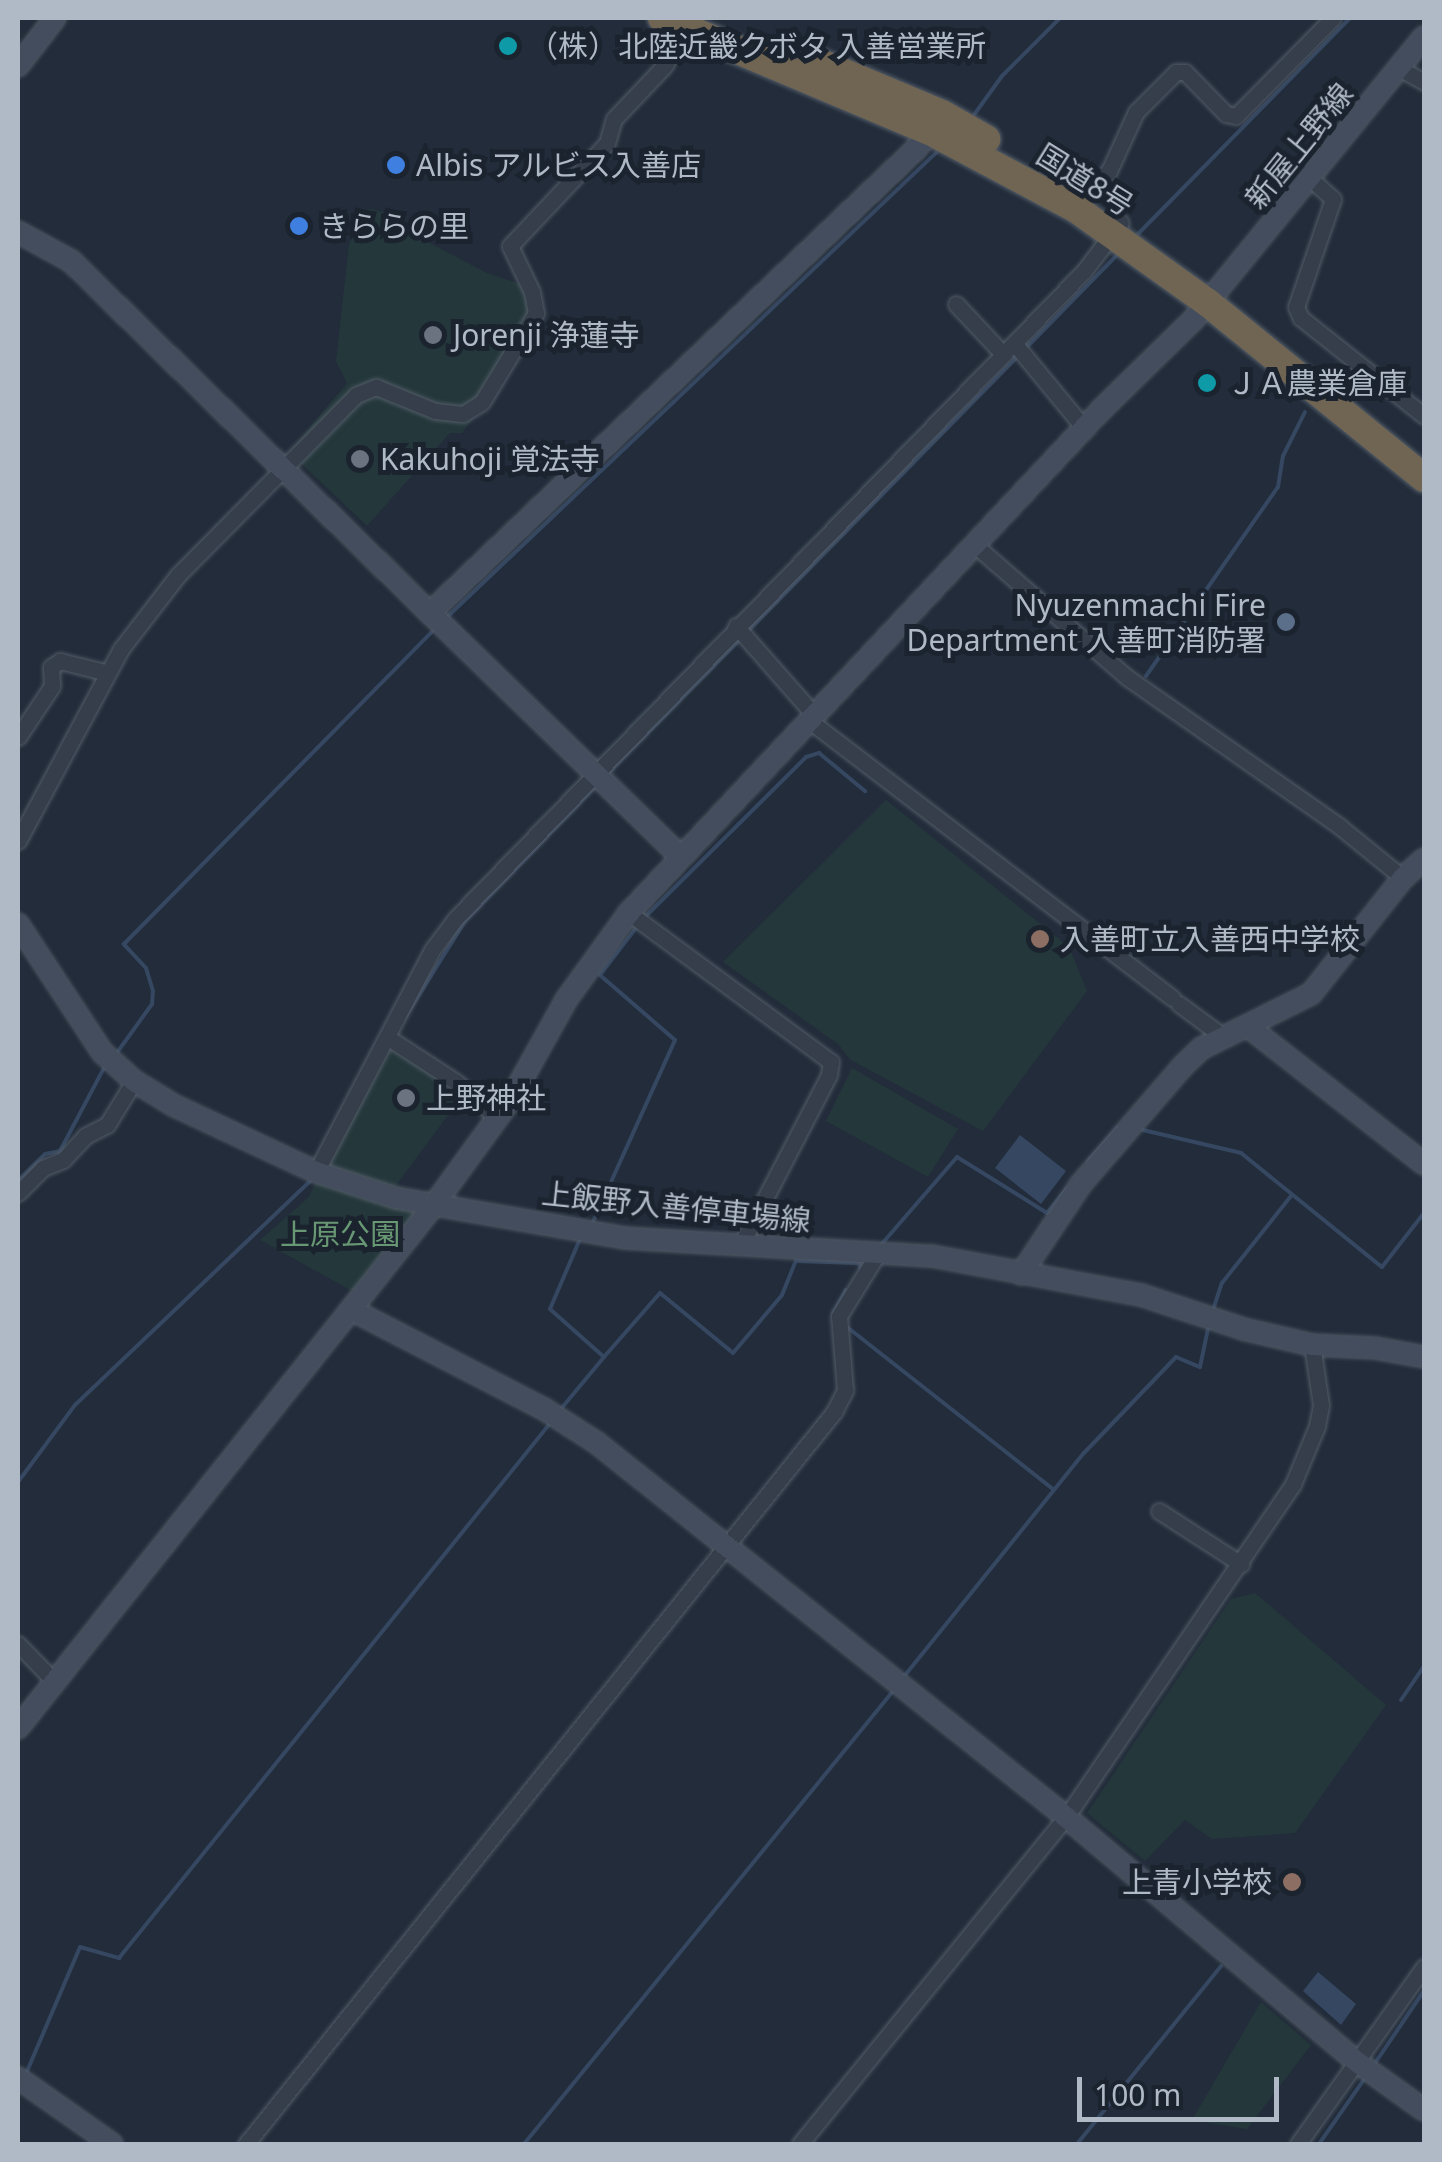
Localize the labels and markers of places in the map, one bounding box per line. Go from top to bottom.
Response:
place label: （株）北陸近畿クボタ 入善営業所 [528,28,986,64]
marker: （株）北陸近畿クボタ 入善営業所 [497,35,519,57]
place label: Albis アルビス入善店 [416,147,701,183]
marker: Albis アルビス入善店 [385,154,407,176]
place label: きららの里 [319,208,469,244]
marker: きららの里 [288,215,310,237]
place label: Jorenji 浄蓮寺 [453,317,640,353]
marker: Jorenji 浄蓮寺 [422,324,444,346]
place label: ＪＡ農業倉庫 [1227,365,1407,401]
marker: ＪＡ農業倉庫 [1196,372,1218,394]
place label: Kakuhoji 覚法寺 [380,441,600,477]
marker: Kakuhoji 覚法寺 [349,448,371,470]
place label: Nyuzenmachi Fire Department 入善町消防署 [907,587,1266,658]
marker: Nyuzenmachi Fire Department 入善町消防署 [1275,611,1297,633]
place label: 入善町立入善西中学校 [1060,921,1360,957]
marker: 入善町立入善西中学校 [1029,928,1051,950]
place label: 上野神社 [426,1080,546,1116]
marker: 上野神社 [395,1087,417,1109]
place label: 上青小学校 [1122,1864,1272,1900]
marker: 上青小学校 [1281,1871,1303,1893]

